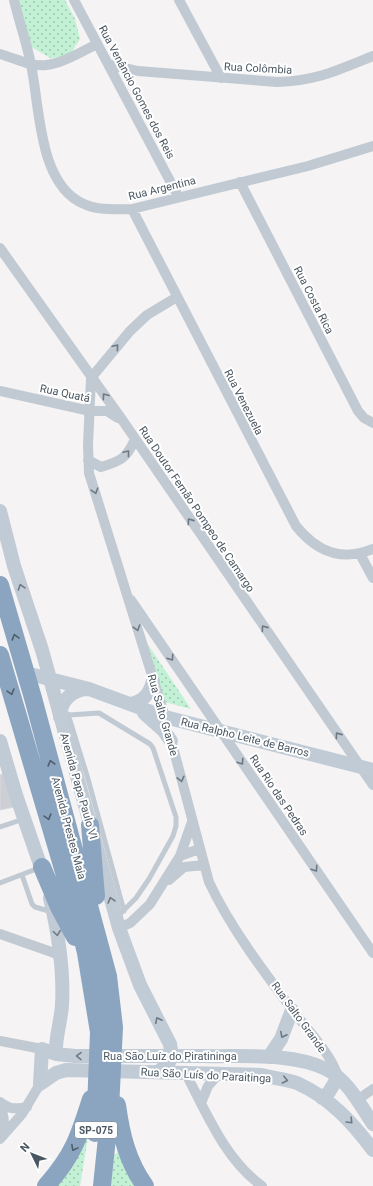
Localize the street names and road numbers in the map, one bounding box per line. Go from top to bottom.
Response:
street label: Rua Venâncio Gomes dos Reis [96,23,177,161]
street label: Rua Colômbia [223,60,292,77]
street label: Rua Argentina [127,174,197,203]
street label: Rua Costa Rica [291,264,336,336]
street label: Rua Venezuela [221,367,266,437]
street label: Rua Quatá [39,382,91,405]
street label: Rua Doutor Fernão Pompeo de Camargo [136,424,257,595]
street label: Rua Salto Grande [145,673,180,758]
street label: Rua Ralpho Leite de Barros [179,715,311,760]
street label: Avenida Papa Paulo VI [57,731,100,841]
street label: Rua Rio das Pedras [247,752,311,838]
street label: Avenida Prestes Maia [49,775,88,881]
street label: Rua Salto Grande [269,979,329,1055]
street label: Rua São Luíz do Piratininga [103,1050,237,1063]
street label: Rua São Luís do Paraitinga [140,1066,272,1085]
road number: SP-075 [75,1122,117,1138]

